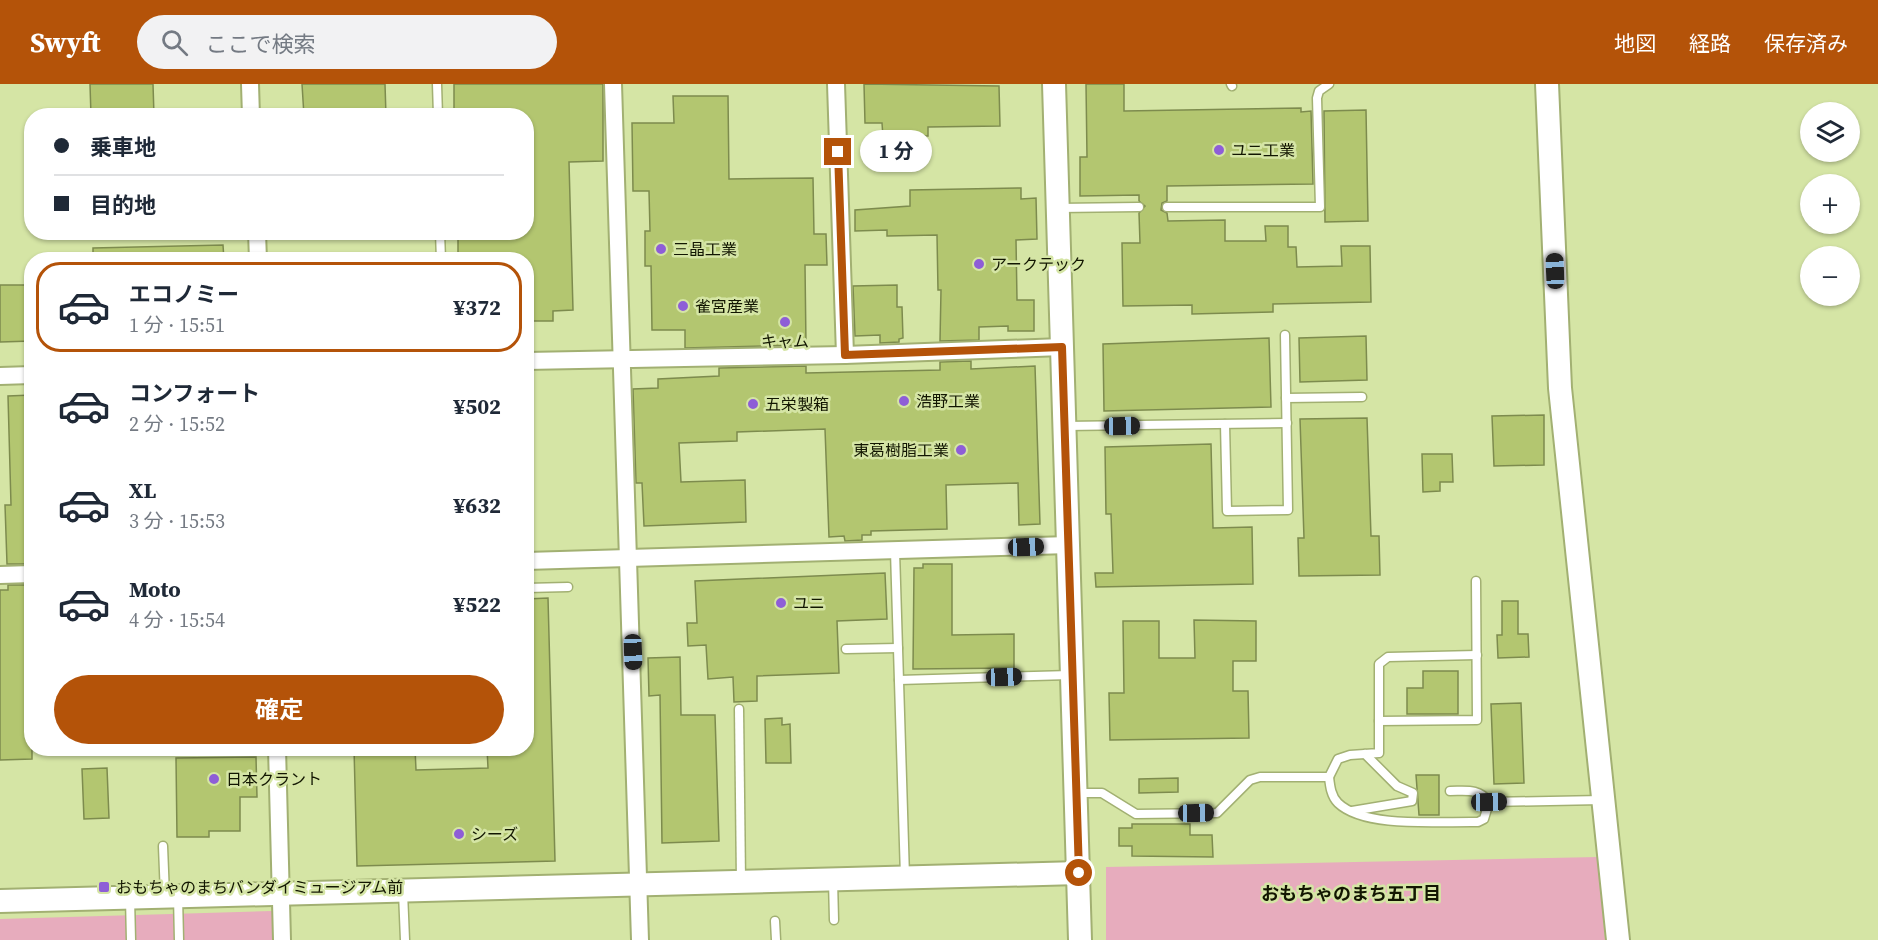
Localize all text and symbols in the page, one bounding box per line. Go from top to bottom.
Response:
search box [137,15,557,69]
text: Swyft [30,23,101,61]
icon: search [158,26,191,59]
text: ここで検索 [206,29,316,59]
text: 地図 [1614,29,1656,58]
text: 経路 [1689,29,1731,58]
text: 保存済み [1764,29,1848,58]
map controls [1800,102,1860,306]
button: layers [1800,102,1860,162]
callout: 1 分 [859,131,931,173]
text: 乗車地 [90,132,156,162]
text: 1 分 [878,137,914,165]
route end [824,138,851,165]
place label: ユニ工業 [1231,139,1295,161]
marker: ユニ工業 [1212,143,1226,157]
button: + [1800,174,1860,234]
text: 目的地 [90,190,156,220]
place label: 三晶工業 [673,238,737,260]
marker: 三晶工業 [654,242,668,256]
button: − [1800,246,1860,306]
place label: アークテック [991,253,1086,275]
car [1545,253,1565,289]
marker: アークテック [972,257,986,271]
text: エコノミー [129,279,239,309]
icon: car [57,280,111,334]
text: ¥372 [453,292,501,322]
place label: 雀宮産業 [695,295,759,317]
marker: 雀宮産業 [676,299,690,313]
text: 1 分 · 15:51 [129,311,225,339]
marker: キャム [778,315,792,329]
place label: キャム [761,330,809,352]
text: コンフォート [129,378,260,408]
icon: car [57,379,111,433]
place label: 浩野工業 [916,390,980,412]
text: ¥502 [453,391,501,421]
place label: 五栄製箱 [765,393,829,415]
marker: 浩野工業 [897,394,911,408]
marker: 五栄製箱 [746,397,760,411]
text: 2 分 · 15:52 [129,410,225,438]
car [1104,417,1140,435]
place label: 東葛樹脂工業 [853,439,949,461]
marker: 東葛樹脂工業 [954,443,968,457]
text: XL [129,475,156,505]
icon: car [57,478,111,532]
text: ¥632 [453,490,501,520]
text: 3 分 · 15:53 [129,507,225,535]
car [1008,537,1044,557]
text: Moto [129,574,181,604]
icon: car [57,577,111,631]
text: ¥522 [453,589,501,619]
place label: ユニ [793,592,825,614]
marker: ユニ [774,596,788,610]
text: 4 分 · 15:54 [129,606,225,634]
car [623,634,643,670]
car [986,667,1022,687]
button: 確定 [54,675,504,744]
place label: 日本クラント [226,768,322,790]
marker: 日本クラント [207,772,221,786]
car [1471,793,1507,811]
car [1178,804,1214,822]
place label: シーズ [471,823,518,845]
marker: シーズ [452,827,466,841]
route start [1065,859,1092,886]
place label: おもちゃのまちバンダイミュージアム前 [116,876,403,898]
marker: おもちゃのまちバンダイミュージアム前 [97,880,111,894]
district label: おもちゃのまち五丁目 [1261,881,1441,906]

